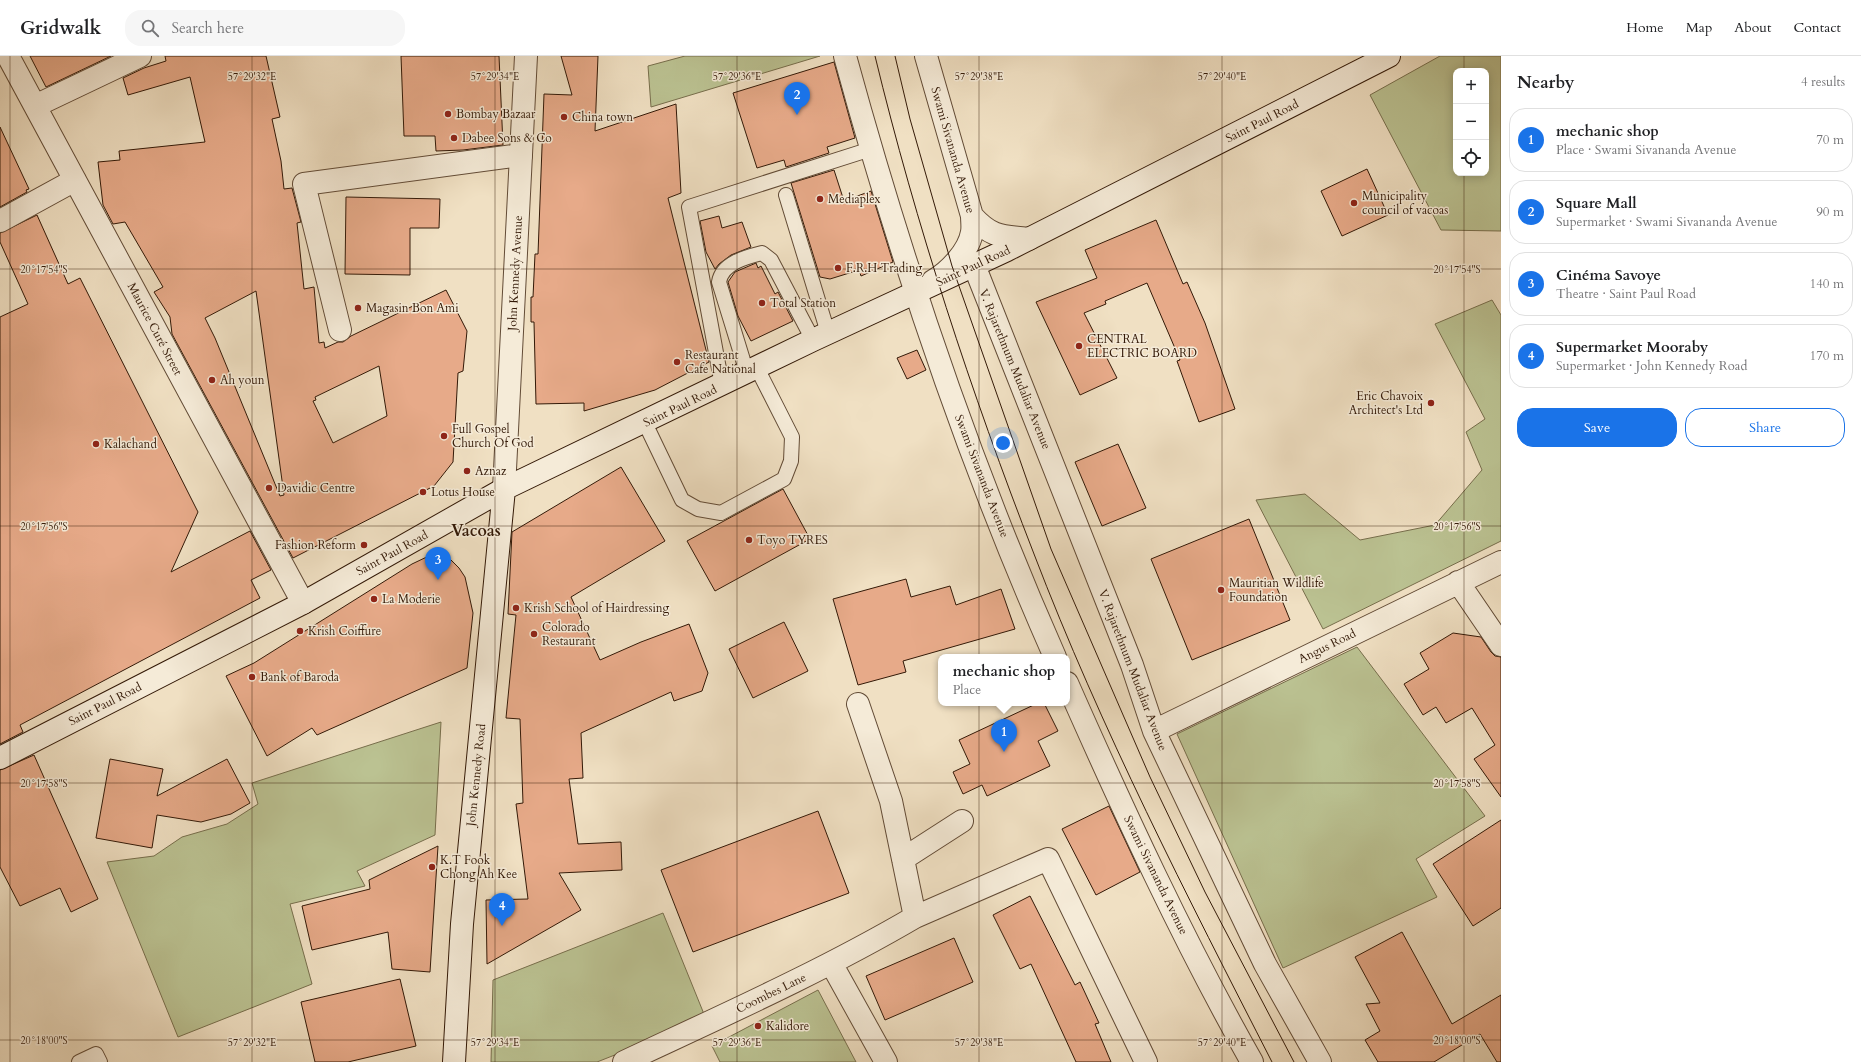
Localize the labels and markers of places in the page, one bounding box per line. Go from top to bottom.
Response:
pin: 2 [784,82,810,115]
place label: Bombay Bazaar [456,106,536,122]
marker: Bombay Bazaar [443,109,453,119]
place label: China town [572,109,633,125]
marker: China town [559,112,569,122]
place label: Dabee Sons & Co [462,130,552,146]
marker: Dabee Sons & Co [449,133,459,143]
place label: Municipality council of vacoas [1362,188,1448,218]
place label: Mediaplex [828,191,881,207]
marker: Mediaplex [815,194,825,204]
marker: Municipality council of vacoas [1349,198,1359,208]
place label: F.R.H Trading [846,260,922,276]
marker: F.R.H Trading [833,263,843,273]
place label: Total Station [770,295,836,311]
marker: Total Station [757,298,767,308]
place label: Magasin Bon Ami [366,300,459,316]
marker: Magasin Bon Ami [353,303,363,313]
place label: CENTRAL ELECTRIC BOARD [1087,331,1197,361]
marker: CENTRAL ELECTRIC BOARD [1074,341,1084,351]
place label: Restaurant Cafe National [685,347,756,377]
marker: Restaurant Cafe National [672,357,682,367]
place label: Ah youn [220,372,265,388]
marker: Ah youn [207,375,217,385]
place label: Eric Chavoix Architect's Ltd [1349,388,1424,418]
marker: Eric Chavoix Architect's Ltd [1426,398,1436,408]
place label: Full Gospel Church Of God [452,421,534,451]
marker: Full Gospel Church Of God [439,431,449,441]
place label: Kalachand [104,436,157,452]
marker: Kalachand [91,439,101,449]
place label: Aznaz [475,463,507,479]
marker: Aznaz [462,466,472,476]
place label: Davidic Centre [277,480,355,496]
marker: Davidic Centre [264,483,274,493]
place label: Lotus House [431,484,495,500]
marker: Lotus House [418,487,428,497]
place label: Toyo TYRES [757,532,828,548]
marker: Toyo TYRES [744,535,754,545]
place label: Fashion Reform [275,537,357,553]
marker: Fashion Reform [359,540,369,550]
pin: 3 [425,547,451,580]
place label: Mauritian Wildlife Foundation [1229,575,1324,605]
marker: Mauritian Wildlife Foundation [1216,585,1226,595]
place label: La Moderie [382,591,441,607]
marker: La Moderie [369,594,379,604]
place label: Krish School of Hairdressing [524,600,670,616]
marker: Krish School of Hairdressing [511,603,521,613]
place label: Colorado Restaurant [542,619,596,649]
place label: Krish Coiffure [308,623,381,639]
marker: Krish Coiffure [295,626,305,636]
marker: Colorado Restaurant [529,629,539,639]
place label: Bank of Baroda [260,669,340,685]
marker: Bank of Baroda [247,672,257,682]
pin: 1 [991,719,1017,752]
place label: K.T Fook Chong Ah Kee [440,852,517,882]
marker: K.T Fook Chong Ah Kee [427,862,437,872]
pin: 4 [489,893,515,926]
place label: Kalidore [766,1018,809,1034]
marker: Kalidore [753,1021,763,1031]

